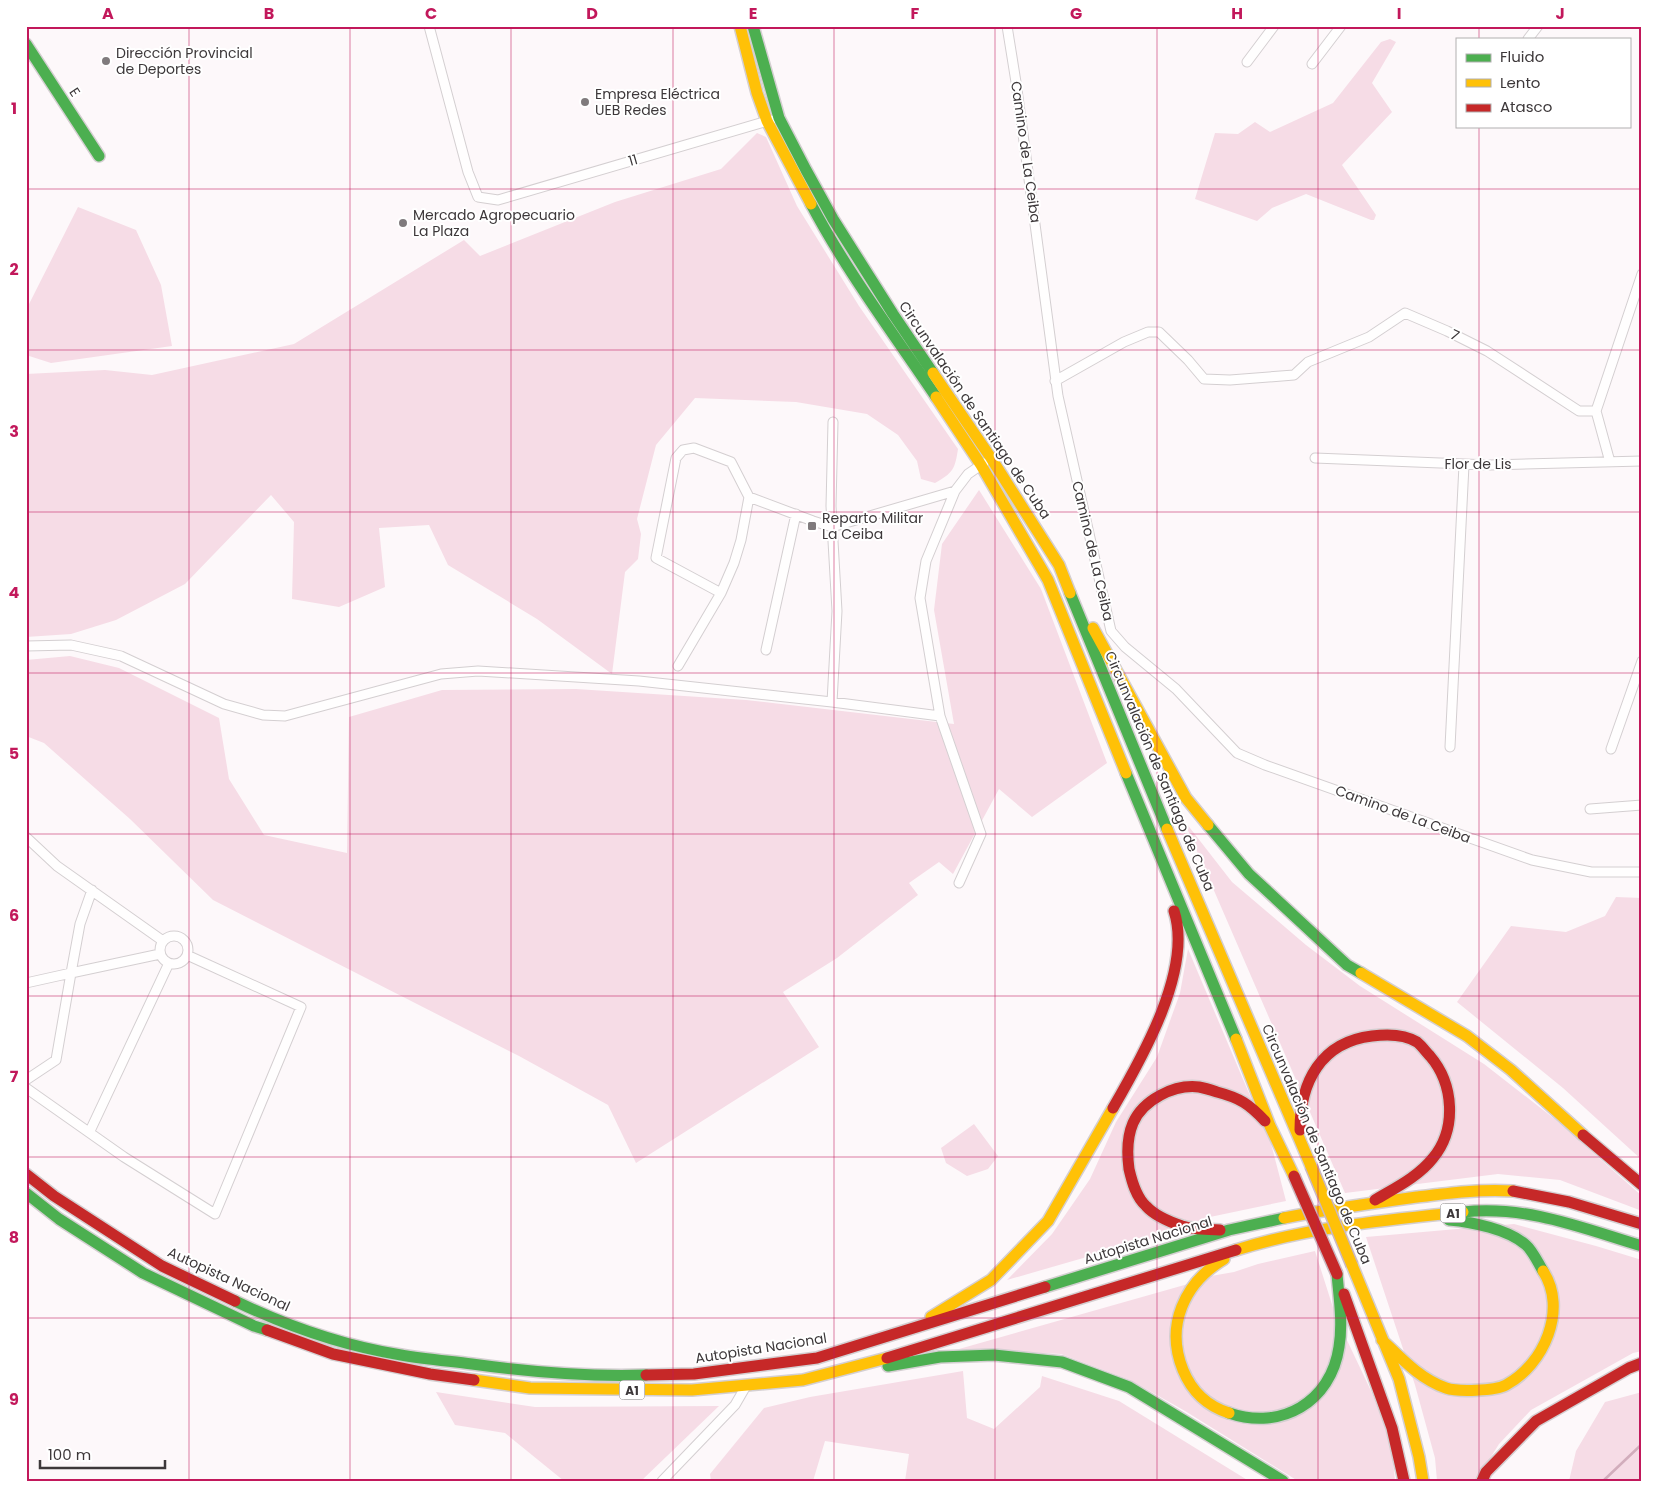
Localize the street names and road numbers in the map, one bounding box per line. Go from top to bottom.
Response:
street label: Camino de La Ceiba [1006,80,1046,224]
street label: E [65,84,85,100]
street label: 11 [626,149,640,171]
street label: Circunvalación de Santiago de Cuba [894,297,1056,523]
street label: 7 [1447,324,1463,346]
street label: Flor de Lis [1444,454,1512,474]
street label: Camino de La Ceiba [1067,479,1119,623]
street label: Circunvalación de Santiago de Cuba [1100,648,1220,894]
street label: Camino de La Ceiba [1332,780,1474,848]
street label: Circunvalación de Santiago de Cuba [1257,1021,1377,1267]
road number: A1 [1440,1204,1466,1222]
street label: Autopista Nacional [1081,1211,1215,1269]
street label: Autopista Nacional [164,1242,294,1316]
street label: Autopista Nacional [694,1328,828,1368]
road number: A1 [620,1380,644,1400]

